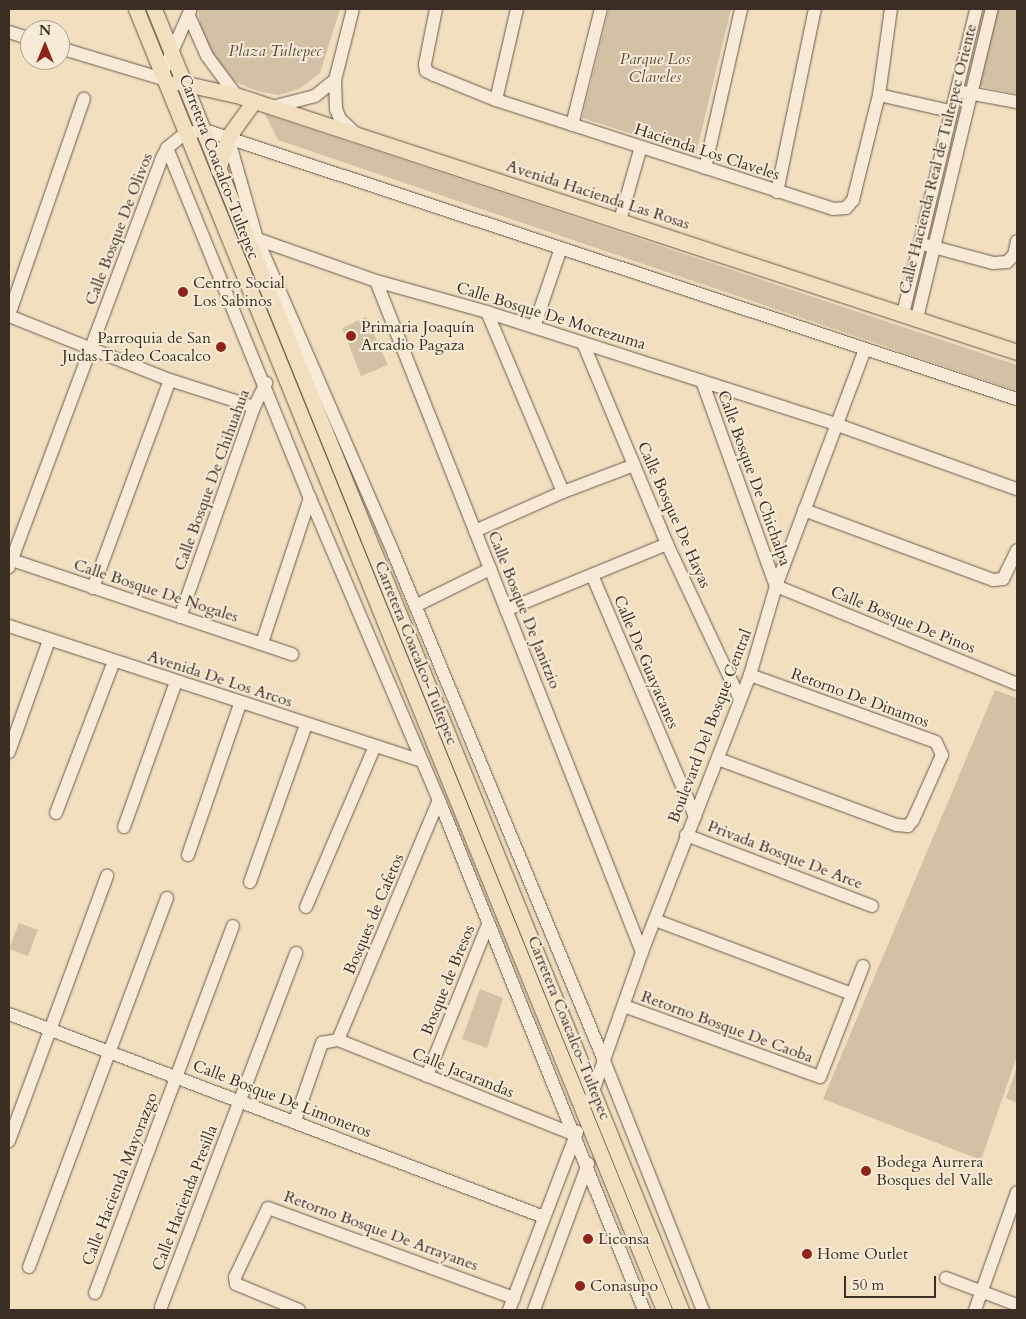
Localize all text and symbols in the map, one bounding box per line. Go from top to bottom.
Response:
north arrow [20,20,70,70]
text: N [39,21,51,40]
street label: Calle Hacienda Real de Tultepec Oriente [895,22,981,296]
park label: Plaza Tultepec [228,41,322,61]
park label: Parque Los Claveles [620,49,690,87]
street label: Carretera Coacalco-Tultepec [175,72,263,262]
street label: Hacienda Los Claveles [632,119,782,185]
street label: Calle Bosque De Olivos [81,150,157,308]
street label: Avenida Hacienda Las Rosas [504,156,692,234]
place label: Centro Social Los Sabinos [193,273,285,311]
street label: Calle Bosque De Moctezuma [454,278,648,354]
marker: Centro Social Los Sabinos [177,286,189,298]
place label: Primaria Joaquín Arcadio Pagaza [361,317,475,355]
place label: Parroquia de San Judas Tadeo Coacalco [62,328,211,366]
marker: Primaria Joaquín Arcadio Pagaza [345,330,357,342]
marker: Parroquia de San Judas Tadeo Coacalco [215,341,227,353]
street label: Calle Bosque De Chihuahua [170,387,254,573]
street label: Calle Bosque De Chichalpa [713,388,795,568]
street label: Calle Bosque De Hayas [633,439,715,591]
street label: Calle Bosque De Janitzio [484,528,564,692]
street label: Calle Bosque De Nogales [71,555,241,627]
street label: Carretera Coacalco-Tultepec [370,558,462,748]
street label: Calle Bosque De Pinos [828,582,978,658]
street label: Calle De Guayacanes [609,592,683,732]
street label: Boulevard Del Bosque Central [664,626,756,826]
street label: Avenida De Los Arcos [145,647,295,711]
street label: Retorno De Dinamos [788,664,932,732]
street label: Privada Bosque De Arce [705,817,865,893]
street label: Bosques de Cafetos [340,851,408,977]
street label: Bosque de Bresos [417,922,479,1038]
street label: Carretera Coacalco-Tultepec [523,933,615,1123]
street label: Retorno Bosque De Caoba [638,987,816,1067]
street label: Calle Jacarandas [409,1044,517,1102]
street label: Calle Bosque De Limoneros [190,1056,374,1142]
street label: Calle Hacienda Mayorazgo [78,1090,162,1268]
street label: Calle Hacienda Presilla [148,1122,222,1274]
place label: Bodega Aurrera Bosques del Valle [876,1152,993,1190]
marker: Bodega Aurrera Bosques del Valle [860,1165,872,1177]
street label: Retorno Bosque De Arrayanes [281,1187,481,1275]
place label: Liconsa [598,1229,649,1249]
marker: Liconsa [582,1233,594,1245]
place label: Home Outlet [817,1244,908,1264]
marker: Home Outlet [801,1248,813,1260]
scale bar [846,1266,938,1298]
text: 50 m [852,1275,884,1295]
place label: Conasupo [590,1276,658,1296]
marker: Conasupo [574,1280,586,1292]

